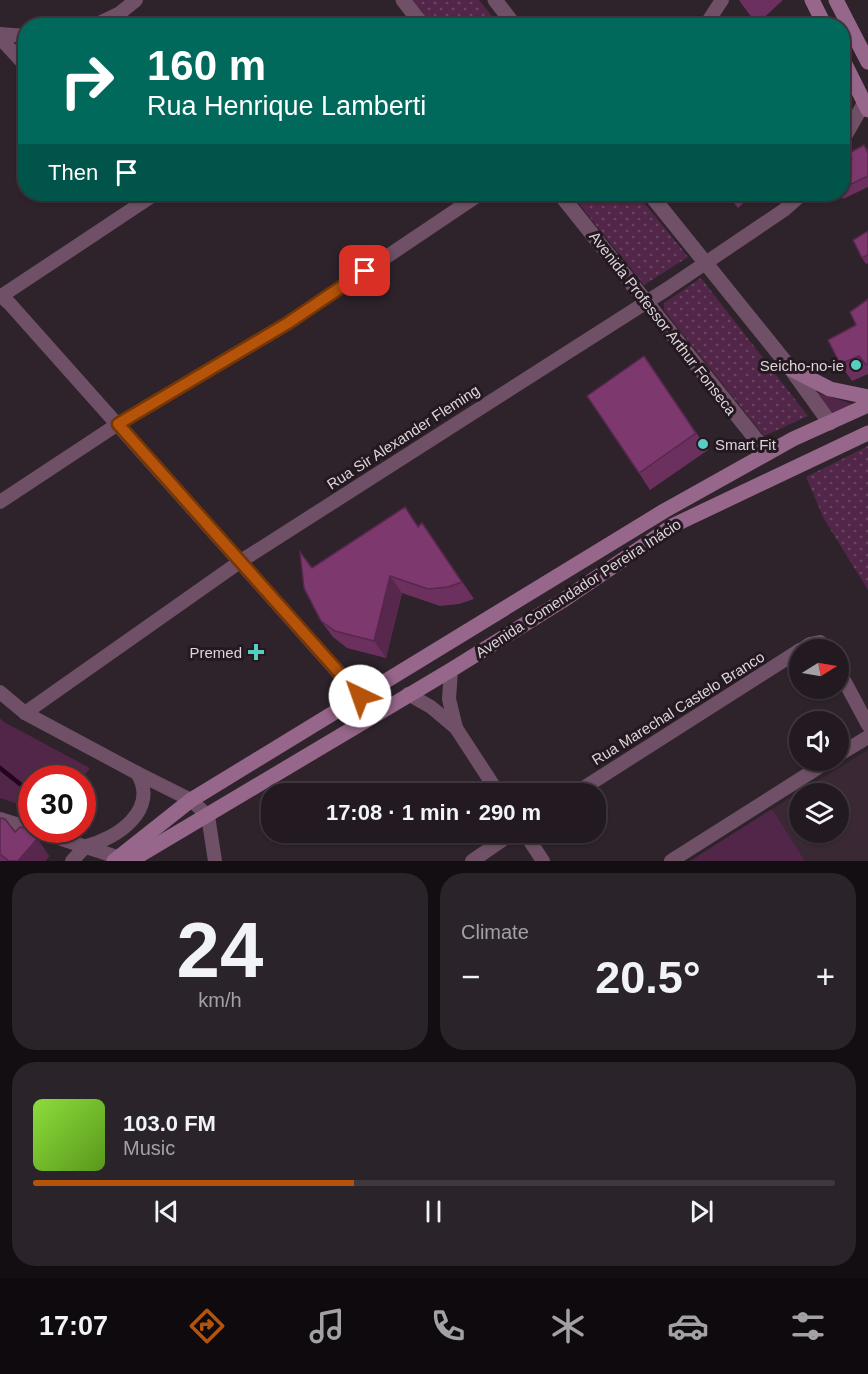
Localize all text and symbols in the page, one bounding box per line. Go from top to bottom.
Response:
icon: right [48,42,126,120]
text: 160 m [147,42,266,89]
text: Rua Henrique Lamberti [147,91,426,121]
icon: arrive [110,156,143,189]
text: Then [48,160,98,185]
street label: Avenida Professor Arthur Fonseca [586,228,740,419]
pin [339,245,390,296]
icon: arrive [348,254,381,287]
place label: Seicho-no-ie [760,357,844,374]
marker: Seicho-no-ie [849,358,863,372]
street label: Rua Sir Alexander Fleming [324,381,482,493]
place label: Smart Fit [715,436,777,453]
marker: Smart Fit [696,437,710,451]
street label: Avenida Comendador Pereira Inácio [472,515,684,661]
north arrow [789,639,849,699]
map controls [789,639,849,843]
marker: Premed [247,643,265,661]
place label: Premed [189,644,242,661]
street label: Rua Marechal Castelo Branco [589,648,767,768]
position arrow [328,664,392,728]
button: sound [789,711,849,771]
speed limit sign: 30 [18,765,96,843]
button: layers [789,783,849,843]
text: 17:08 · 1 min · 290 m [326,800,541,825]
text: 24 [177,906,263,994]
text: Climate [461,921,529,943]
text: 20.5° [595,952,701,1003]
text: − [461,958,480,995]
text: + [816,958,835,995]
text: km/h [198,989,242,1011]
text: 103.0 FM [123,1111,216,1136]
text: Music [123,1137,175,1159]
icon: previous [150,1195,183,1228]
icon: pause [417,1195,450,1228]
icon: next [685,1195,718,1228]
icon: directions [186,1305,228,1347]
icon: music [306,1305,348,1347]
icon: phone [427,1305,469,1347]
icon: climate [547,1305,589,1347]
icon: car [667,1305,709,1347]
icon: filters [787,1305,829,1347]
text: 17:07 [39,1311,108,1341]

